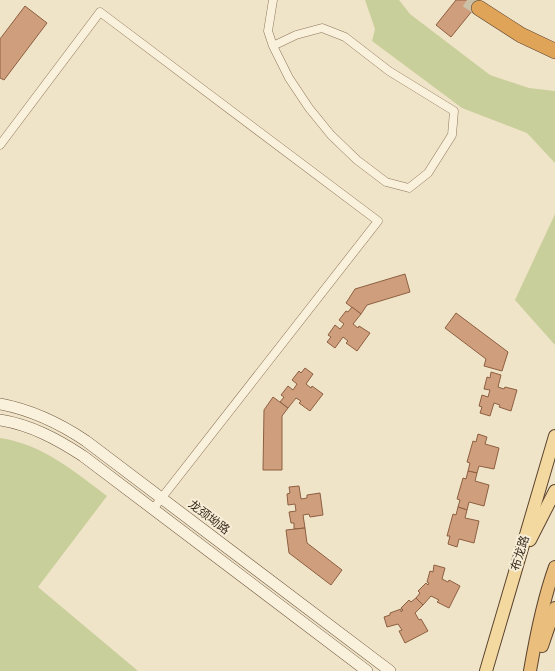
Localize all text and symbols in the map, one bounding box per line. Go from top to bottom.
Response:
street label: 龙颈坳路 [186,496,233,537]
street label: 布龙路 [507,533,532,572]

